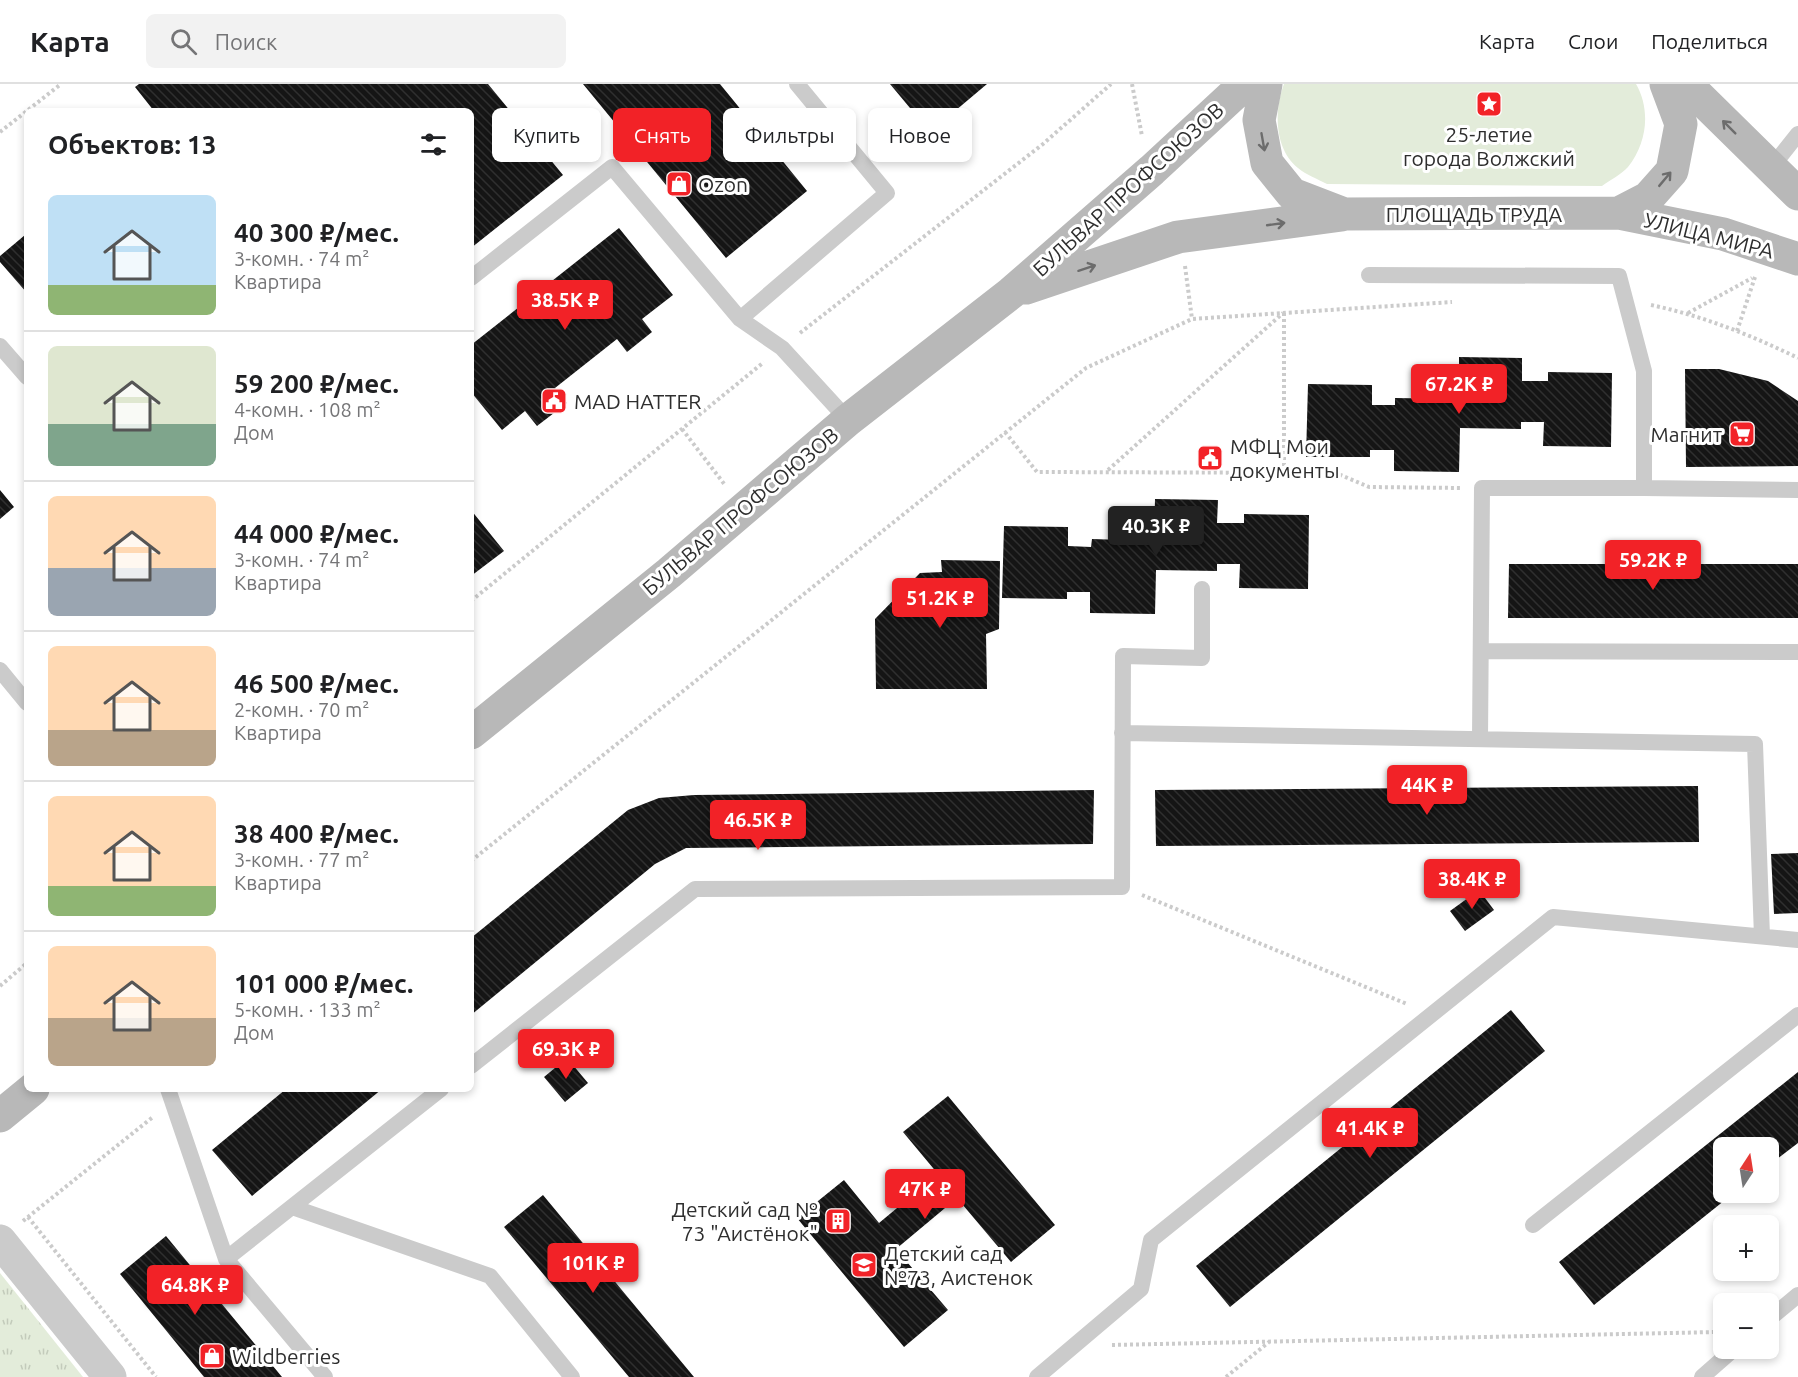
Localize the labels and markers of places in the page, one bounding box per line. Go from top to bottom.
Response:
place icon: 25-летие города Волжский [1474,89,1504,119]
place label: 25-летие города Волжский [1403,122,1575,170]
shop icon: Ozon [664,169,694,199]
place label: Ozon [698,172,748,196]
pin: 38.5K ₽ [510,280,620,331]
pin: 67.2K ₽ [1404,364,1514,415]
public building icon: MAD HATTER [539,386,569,416]
place label: MAD HATTER [574,389,701,413]
supermarket icon: Магнит [1727,419,1757,449]
place label: Магнит [1650,422,1723,446]
place label: МФЦ Мои документы [1230,434,1340,482]
public building icon: МФЦ Мои документы [1195,443,1225,473]
pin: 40.3K ₽ [1101,506,1211,557]
pin: 59.2K ₽ [1598,540,1708,591]
pin: 51.2K ₽ [885,578,995,629]
pin: 44K ₽ [1385,765,1469,816]
pin: 46.5K ₽ [703,800,813,851]
pin: 38.4K ₽ [1417,859,1527,910]
pin: 69.3K ₽ [511,1029,621,1080]
pin: 41.4K ₽ [1315,1108,1425,1159]
pin: 47K ₽ [883,1169,967,1220]
place label: Детский сад № 73 "Аистёнок" [671,1197,818,1245]
building icon: Детский сад № 73 "Аистёнок" [823,1206,853,1236]
place label: Детский сад №73, Аистенок [884,1241,1033,1289]
pin: 101K ₽ [544,1243,642,1294]
school or university icon: Детский сад №73, Аистенок [849,1250,879,1280]
pin: 64.8K ₽ [140,1265,250,1316]
shop icon: Wildberries [197,1341,227,1371]
place label: Wildberries [232,1344,340,1368]

